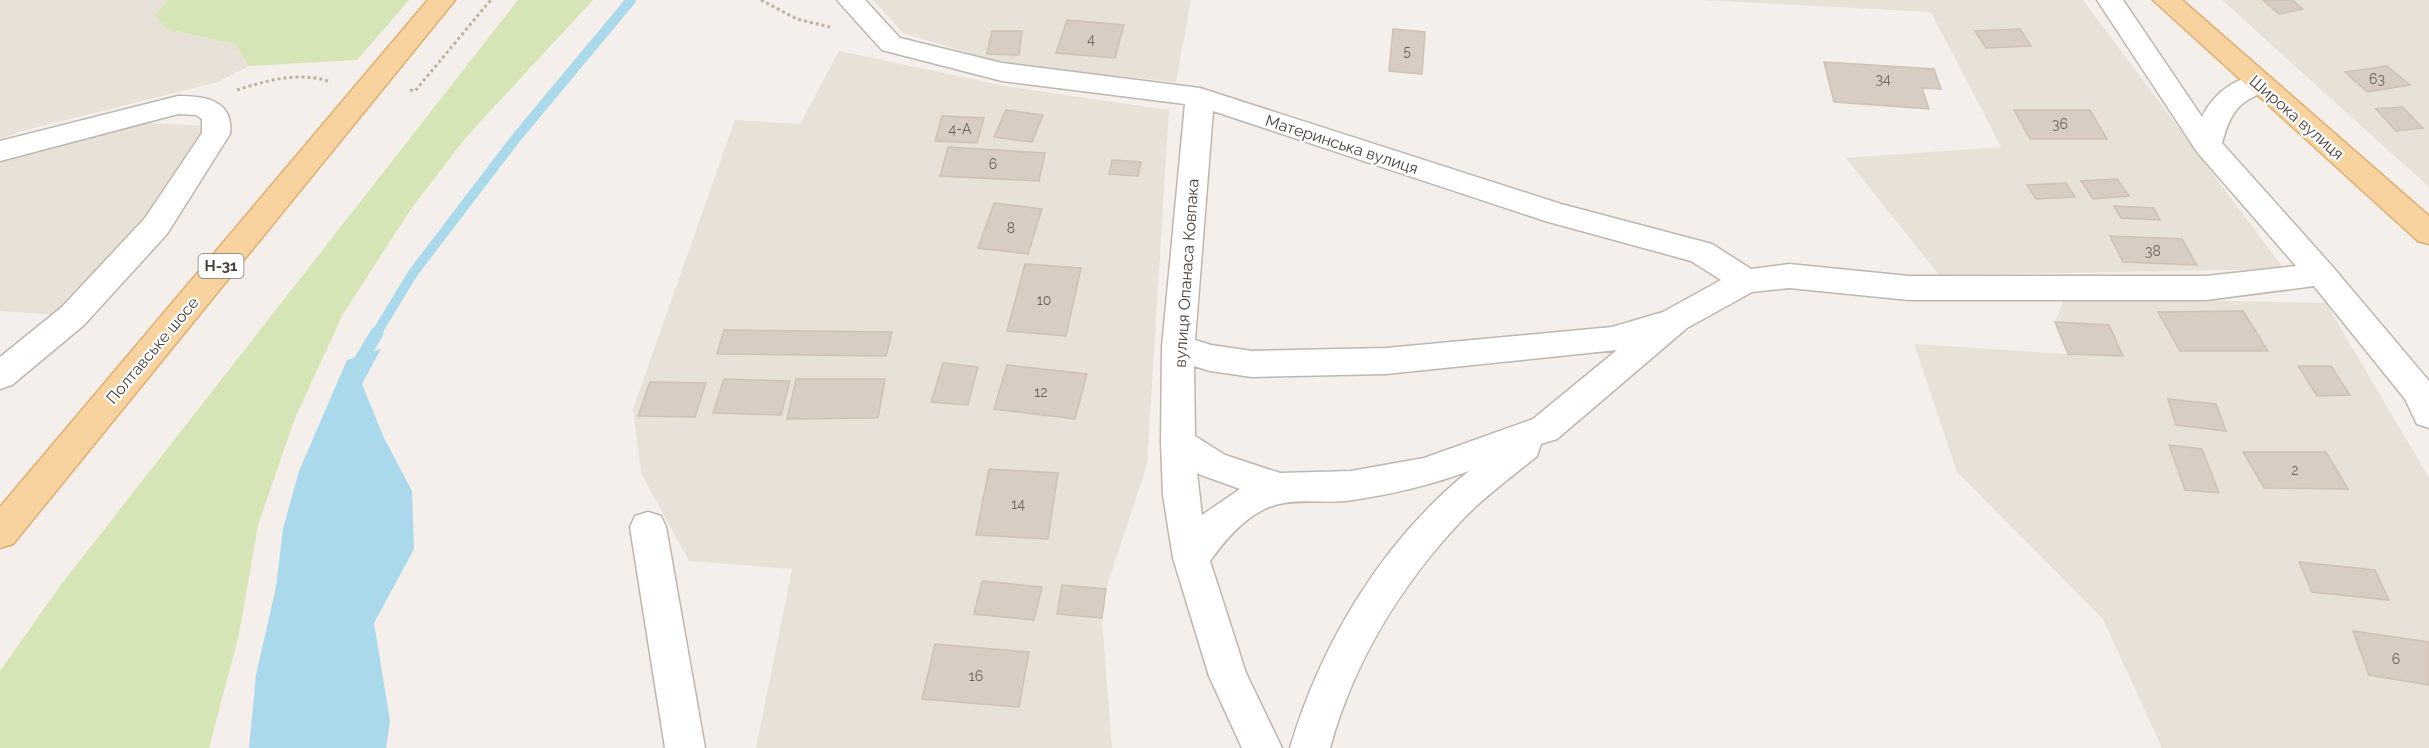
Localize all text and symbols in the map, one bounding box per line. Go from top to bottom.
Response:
house number: 4 [1087,31,1095,47]
house number: 5 [1403,43,1411,59]
house number: 34 [1875,71,1891,87]
street label: Широка вулиця [2246,71,2348,163]
house number: 63 [2369,71,2385,87]
street label: Материнська вулиця [1263,111,1421,178]
house number: 36 [2052,116,2068,132]
house number: 4-А [949,121,972,137]
house number: 6 [989,156,997,172]
street label: вулиця Опанаса Ковпака [1170,178,1203,368]
house number: 8 [1007,220,1015,236]
house number: 38 [2145,243,2161,259]
road number: Н-31 [198,254,244,278]
house number: 10 [1037,292,1051,308]
street label: Полтавське шосе [102,293,202,407]
house number: 12 [1034,384,1048,400]
house number: 2 [2291,462,2299,478]
house number: 14 [1011,496,1025,512]
house number: 6 [2392,651,2400,667]
house number: 16 [969,668,983,684]

